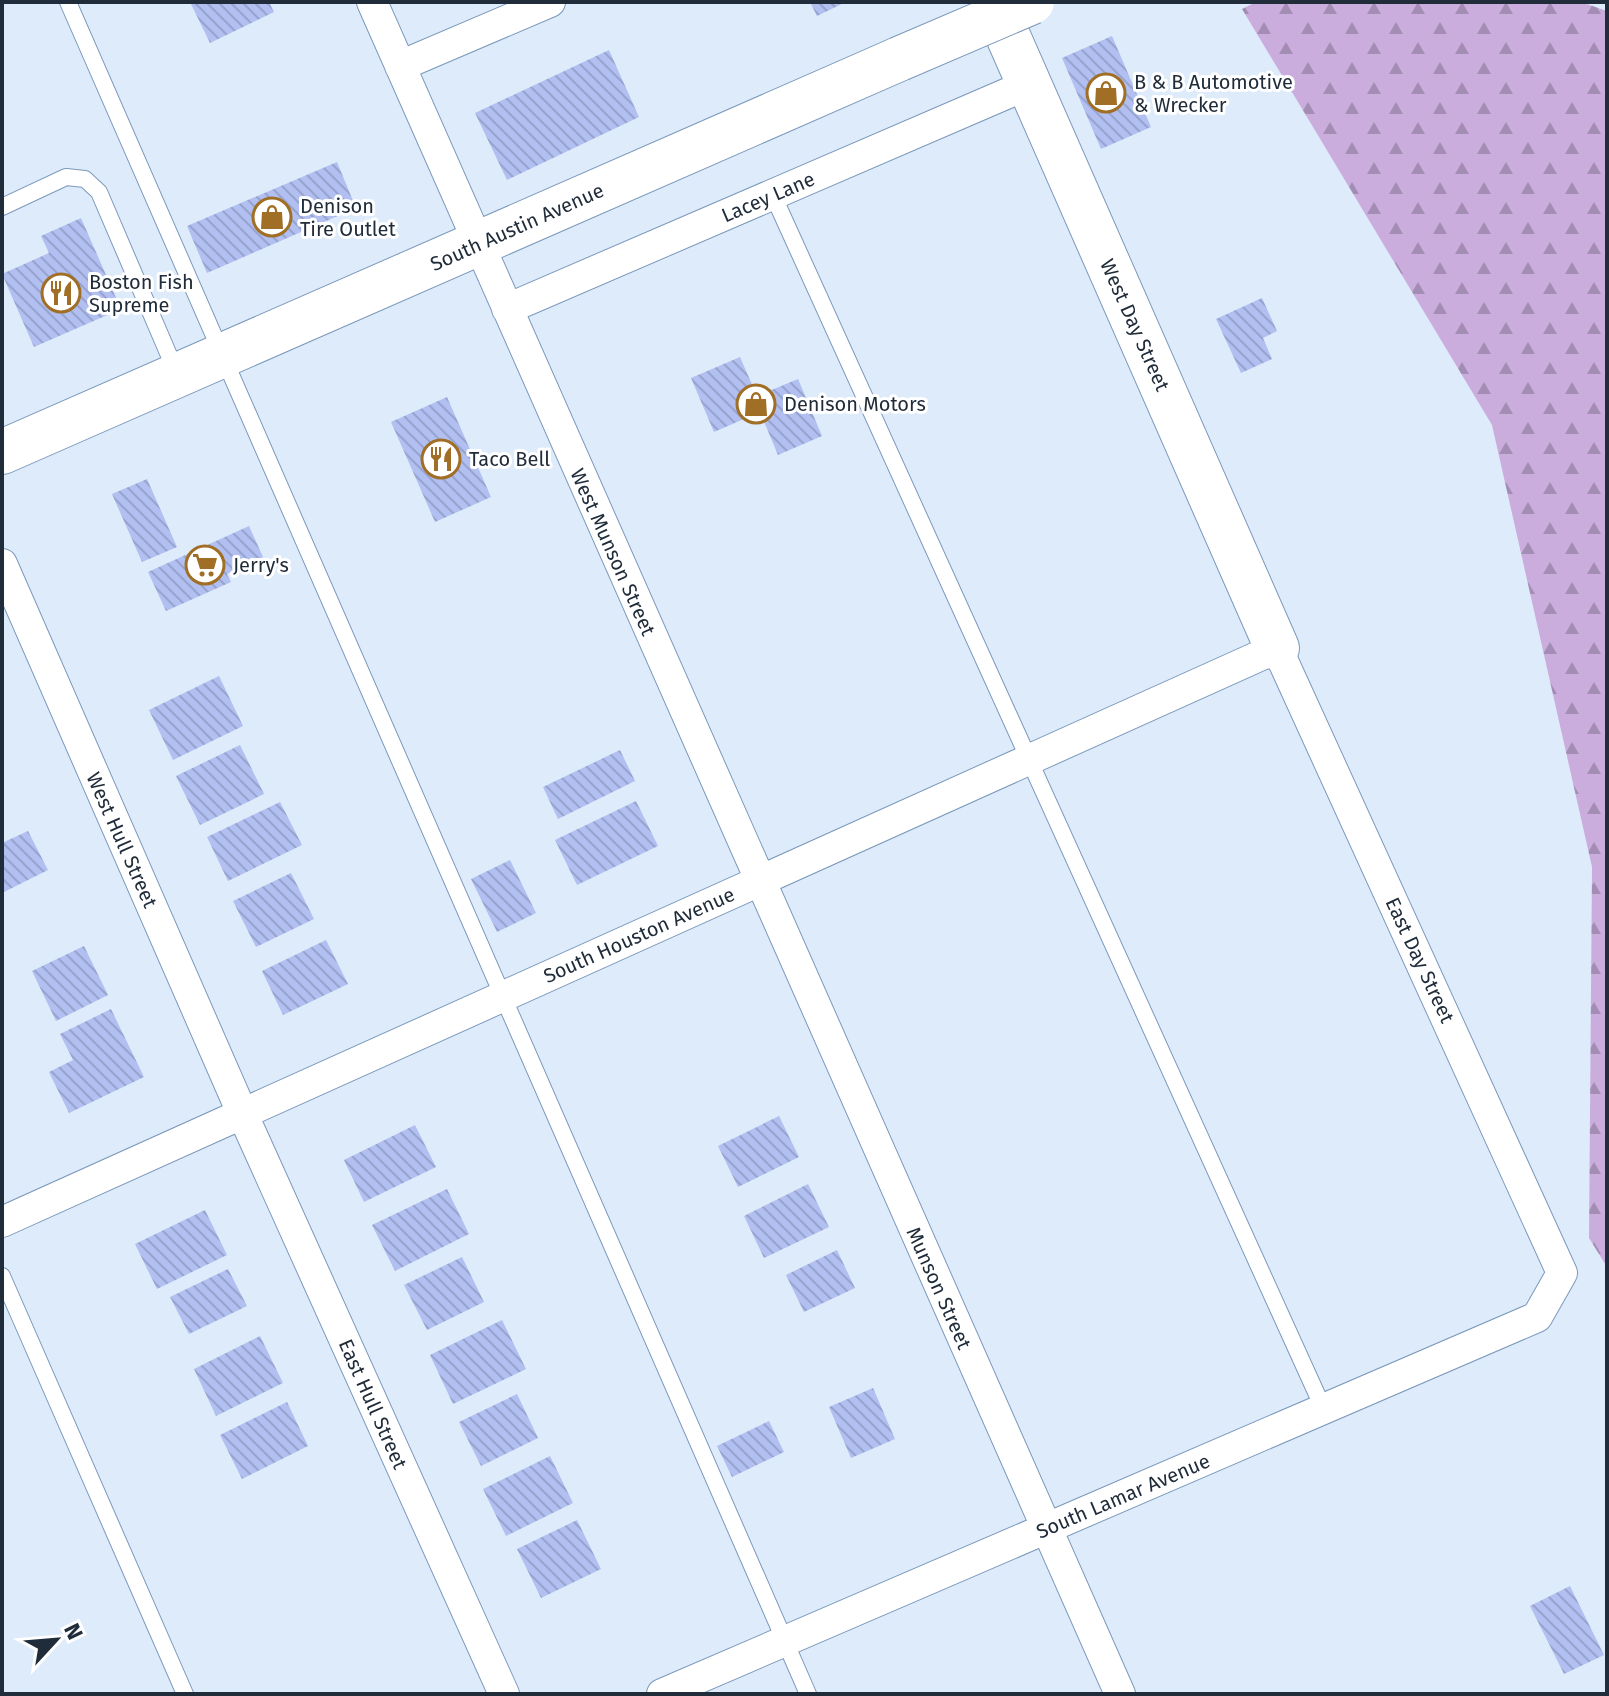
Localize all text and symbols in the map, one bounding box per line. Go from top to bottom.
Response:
place label: B & B Automotive & Wrecker [1134,70,1293,117]
shop icon: B & B Automotive & Wrecker [1085,72,1127,114]
street label: Lacey Lane [718,167,818,227]
street label: South Austin Avenue [427,178,607,276]
place label: Denison Tire Outlet [300,194,396,241]
shop icon: Denison Tire Outlet [251,196,293,238]
street label: West Day Street [1095,255,1175,395]
place label: Boston Fish Supreme [89,270,194,317]
restaurant icon: Boston Fish Supreme [40,272,82,314]
shop icon: Denison Motors [735,383,777,425]
place label: Denison Motors [784,392,926,416]
restaurant icon: Taco Bell [420,438,462,480]
place label: Taco Bell [469,447,550,471]
street label: West Munson Street [565,465,661,640]
supermarket icon: Jerry's [184,544,226,586]
place label: Jerry's [233,553,289,577]
street label: West Hull Street [81,769,163,912]
street label: South Houston Avenue [540,882,738,988]
street label: East Day Street [1380,893,1460,1027]
street label: Munson Street [901,1223,977,1354]
street label: East Hull Street [334,1335,413,1473]
street label: South Lamar Avenue [1032,1449,1214,1543]
north arrow [16,1600,96,1680]
text: N [58,1619,89,1644]

